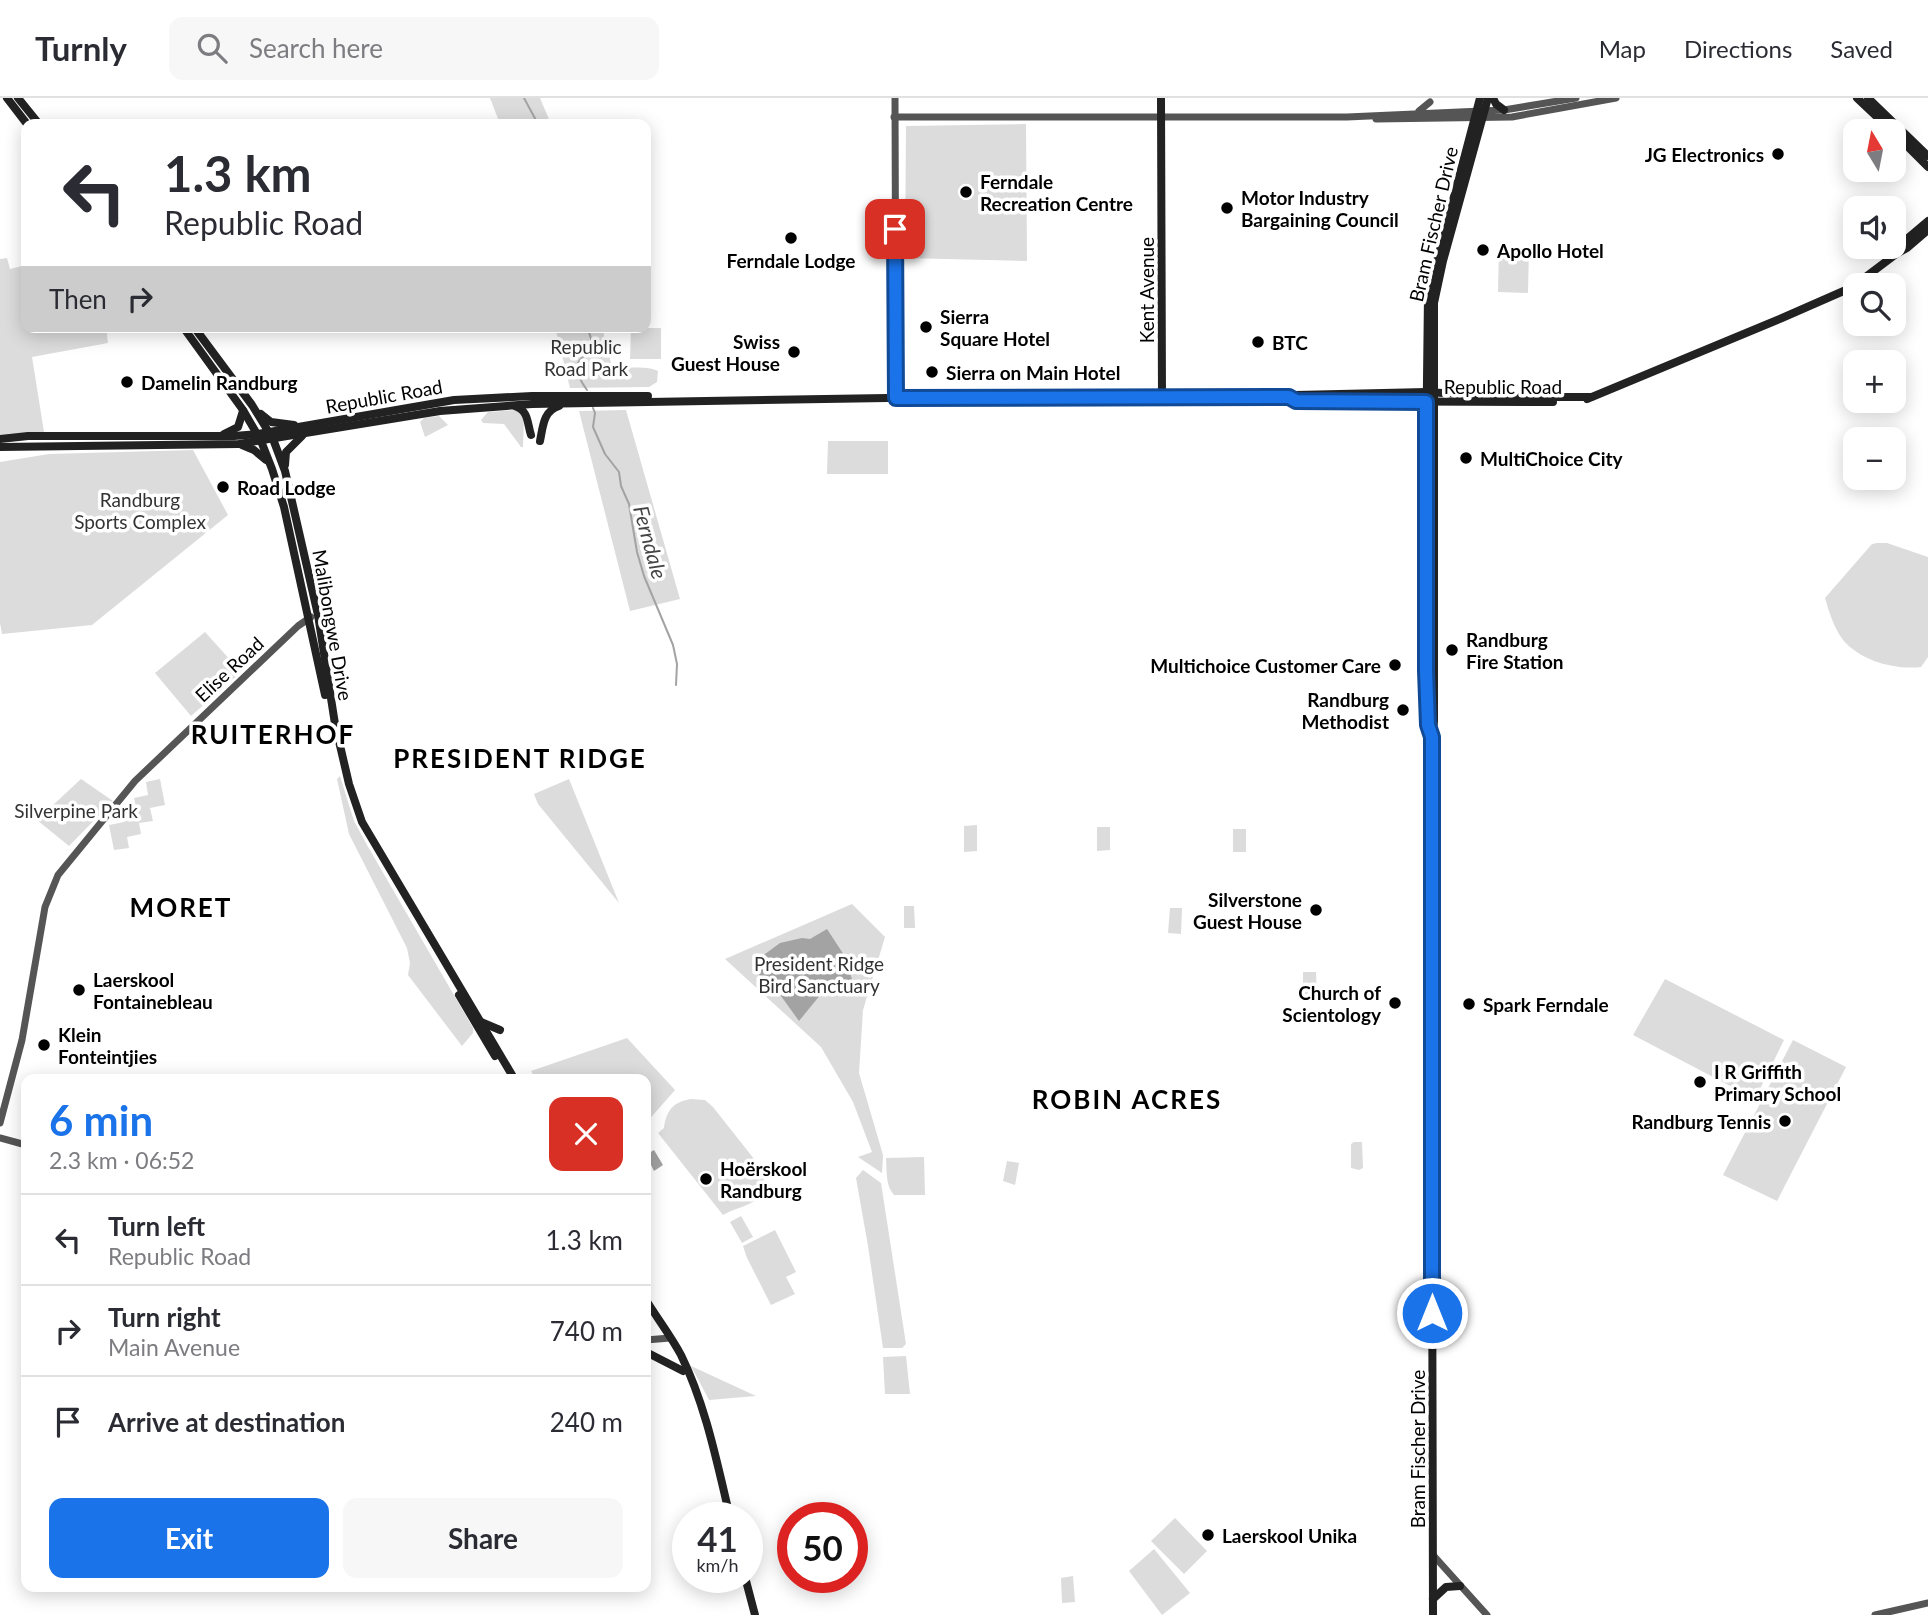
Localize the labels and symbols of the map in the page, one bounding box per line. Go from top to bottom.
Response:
north arrow [1843,119,1906,182]
place label: JG Electronics [1645,143,1764,166]
street label: Bram Fischer Drive [1404,144,1462,304]
marker: JG Electronics [1770,146,1786,162]
place label: Ferndale Recreation Centre [980,170,1133,215]
marker: Ferndale Recreation Centre [958,184,974,200]
place label: Motor Industry Bargaining Council [1241,186,1399,231]
pin [865,199,925,259]
marker: Motor Industry Bargaining Council [1219,200,1235,216]
marker: Ferndale Lodge [783,230,799,246]
street label: Kent Avenue [1135,237,1158,343]
place label: Apollo Hotel [1496,239,1604,262]
marker: Apollo Hotel [1475,242,1491,258]
place label: Ferndale Lodge [727,249,855,272]
place label: Sierra Square Hotel [940,305,1050,350]
marker: Sierra Square Hotel [918,319,934,335]
place label: Swiss Guest House [671,330,780,375]
place label: BTC [1272,331,1308,354]
marker: BTC [1250,334,1266,350]
park label: Republic Road Park [544,335,628,380]
marker: Swiss Guest House [786,344,802,360]
place label: Sierra on Main Hotel [946,361,1120,384]
marker: Sierra on Main Hotel [924,364,940,380]
place label: Damelin Randburg [141,371,298,394]
marker: Damelin Randburg [119,374,135,390]
street label: Republic Road [324,374,444,418]
street label: Republic Road [1444,375,1562,398]
place label: MultiChoice City [1480,447,1624,470]
marker: MultiChoice City [1458,450,1474,466]
place label: Road Lodge [237,476,336,499]
marker: Road Lodge [215,479,231,495]
park label: Randburg Sports Complex [74,488,206,533]
water label: Ferndale [629,502,673,582]
street label: Malibongwe Drive [308,548,358,702]
place label: Randburg Fire Station [1466,628,1564,673]
street label: Elise Road [190,632,268,706]
marker: Randburg Fire Station [1444,642,1460,658]
place label: Multichoice Customer Care [1150,654,1381,677]
marker: Multichoice Customer Care [1387,657,1403,673]
place label: Randburg Methodist [1302,688,1389,733]
marker: Randburg Methodist [1395,702,1411,718]
district label: RUITERHOF [191,718,355,750]
district label: PRESIDENT RIDGE [393,742,647,774]
park label: Silverpine Park [14,799,138,822]
place label: Silverstone Guest House [1193,888,1302,933]
district label: MORET [130,891,232,923]
marker: Silverstone Guest House [1308,902,1324,918]
park label: President Ridge Bird Sanctuary [754,952,884,997]
place label: Laerskool Fontainebleau [93,968,213,1013]
place label: Church of Scientology [1282,981,1382,1026]
marker: Laerskool Fontainebleau [71,982,87,998]
place label: Spark Ferndale [1483,993,1609,1016]
marker: Church of Scientology [1387,995,1403,1011]
marker: Spark Ferndale [1461,996,1477,1012]
place label: Klein Fonteintjies [58,1023,157,1068]
marker: Klein Fonteintjies [36,1037,52,1053]
place label: I R Griffith Primary School [1714,1060,1841,1105]
marker: I R Griffith Primary School [1692,1074,1708,1090]
district label: ROBIN ACRES [1032,1083,1222,1115]
place label: Randburg Tennis [1631,1110,1771,1133]
marker: Randburg Tennis [1777,1113,1793,1129]
place label: Hoërskool Randburg [720,1157,807,1202]
marker: Hoërskool Randburg [698,1171,714,1187]
position arrow [1395,1276,1469,1350]
street label: Bram Fischer Drive [1406,1370,1429,1528]
speed limit sign: 50 [777,1502,868,1593]
place label: Laerskool Unika [1222,1524,1357,1547]
marker: Laerskool Unika [1200,1527,1216,1543]

